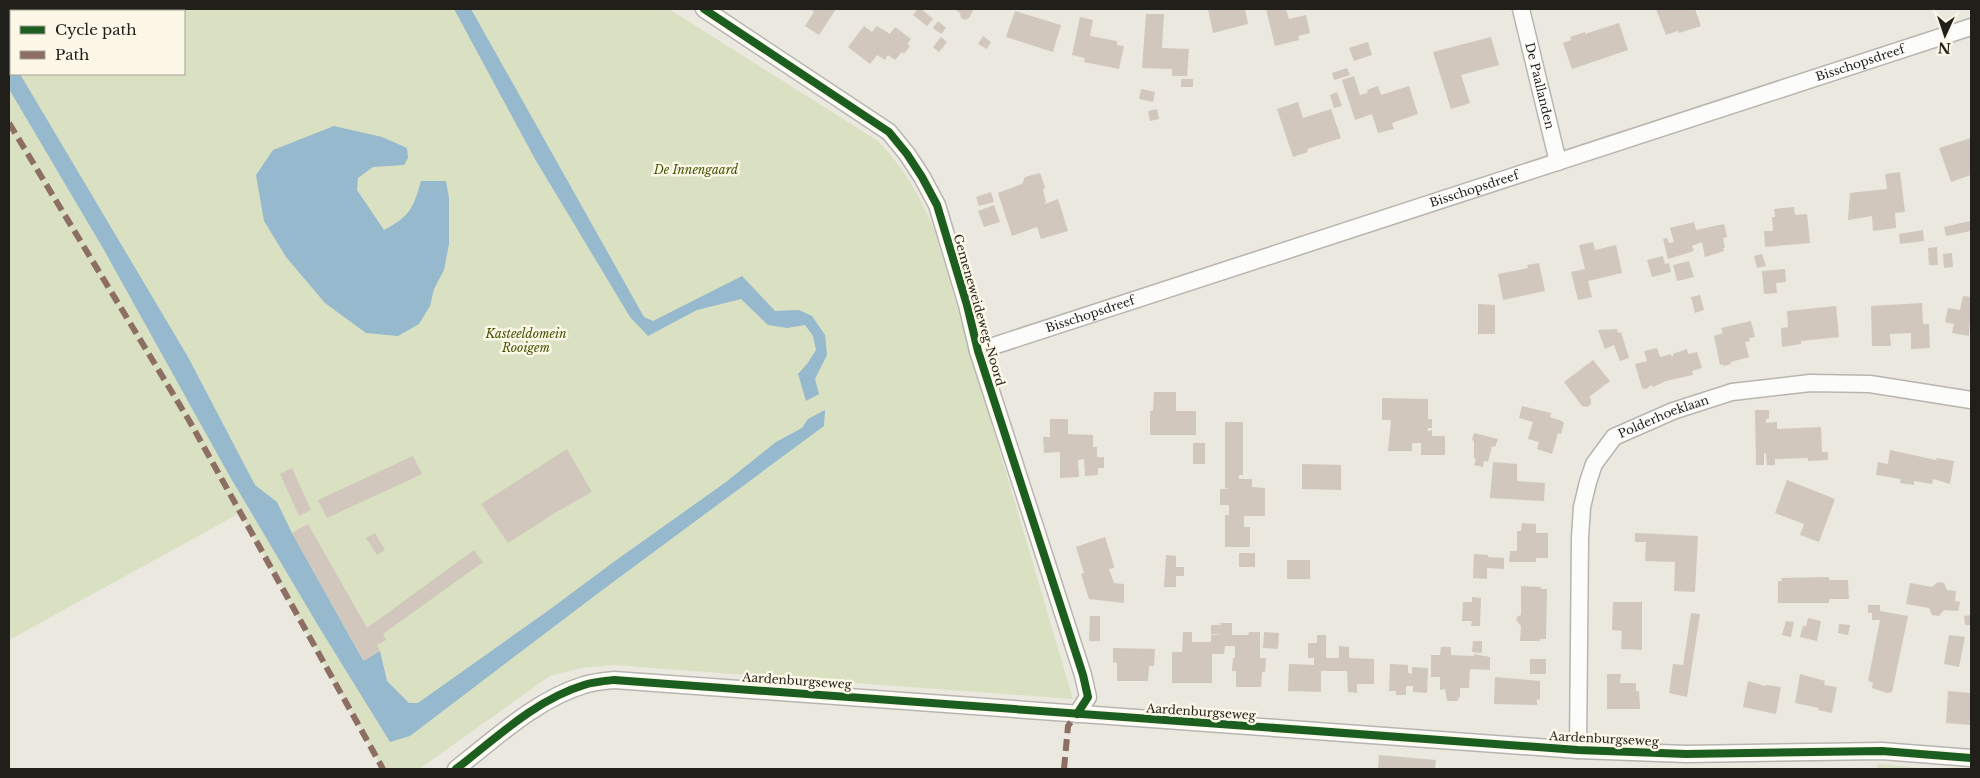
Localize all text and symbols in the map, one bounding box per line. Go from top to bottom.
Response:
legend [10,10,185,75]
north arrow [1920,10,1970,60]
text: Cycle path [55,20,137,39]
text: N [1937,39,1951,57]
street label: De Paallanden [1522,41,1558,130]
street label: Bisschopsdreef [1814,41,1908,84]
text: Path [55,45,89,64]
park label: De Innengaard [653,162,739,177]
street label: Bisschopsdreef [1428,166,1522,210]
street label: Gemeneweideweg-Noord [951,232,1008,388]
street label: Bisschopsdreef [1044,292,1138,335]
park label: Kasteeldomein Rooigem [484,326,567,355]
street label: Polderhoeklaan [1616,392,1711,441]
street label: Aardenburgseweg [741,669,853,692]
street label: Aardenburgseweg [1145,700,1257,723]
street label: Aardenburgseweg [1548,728,1660,749]

